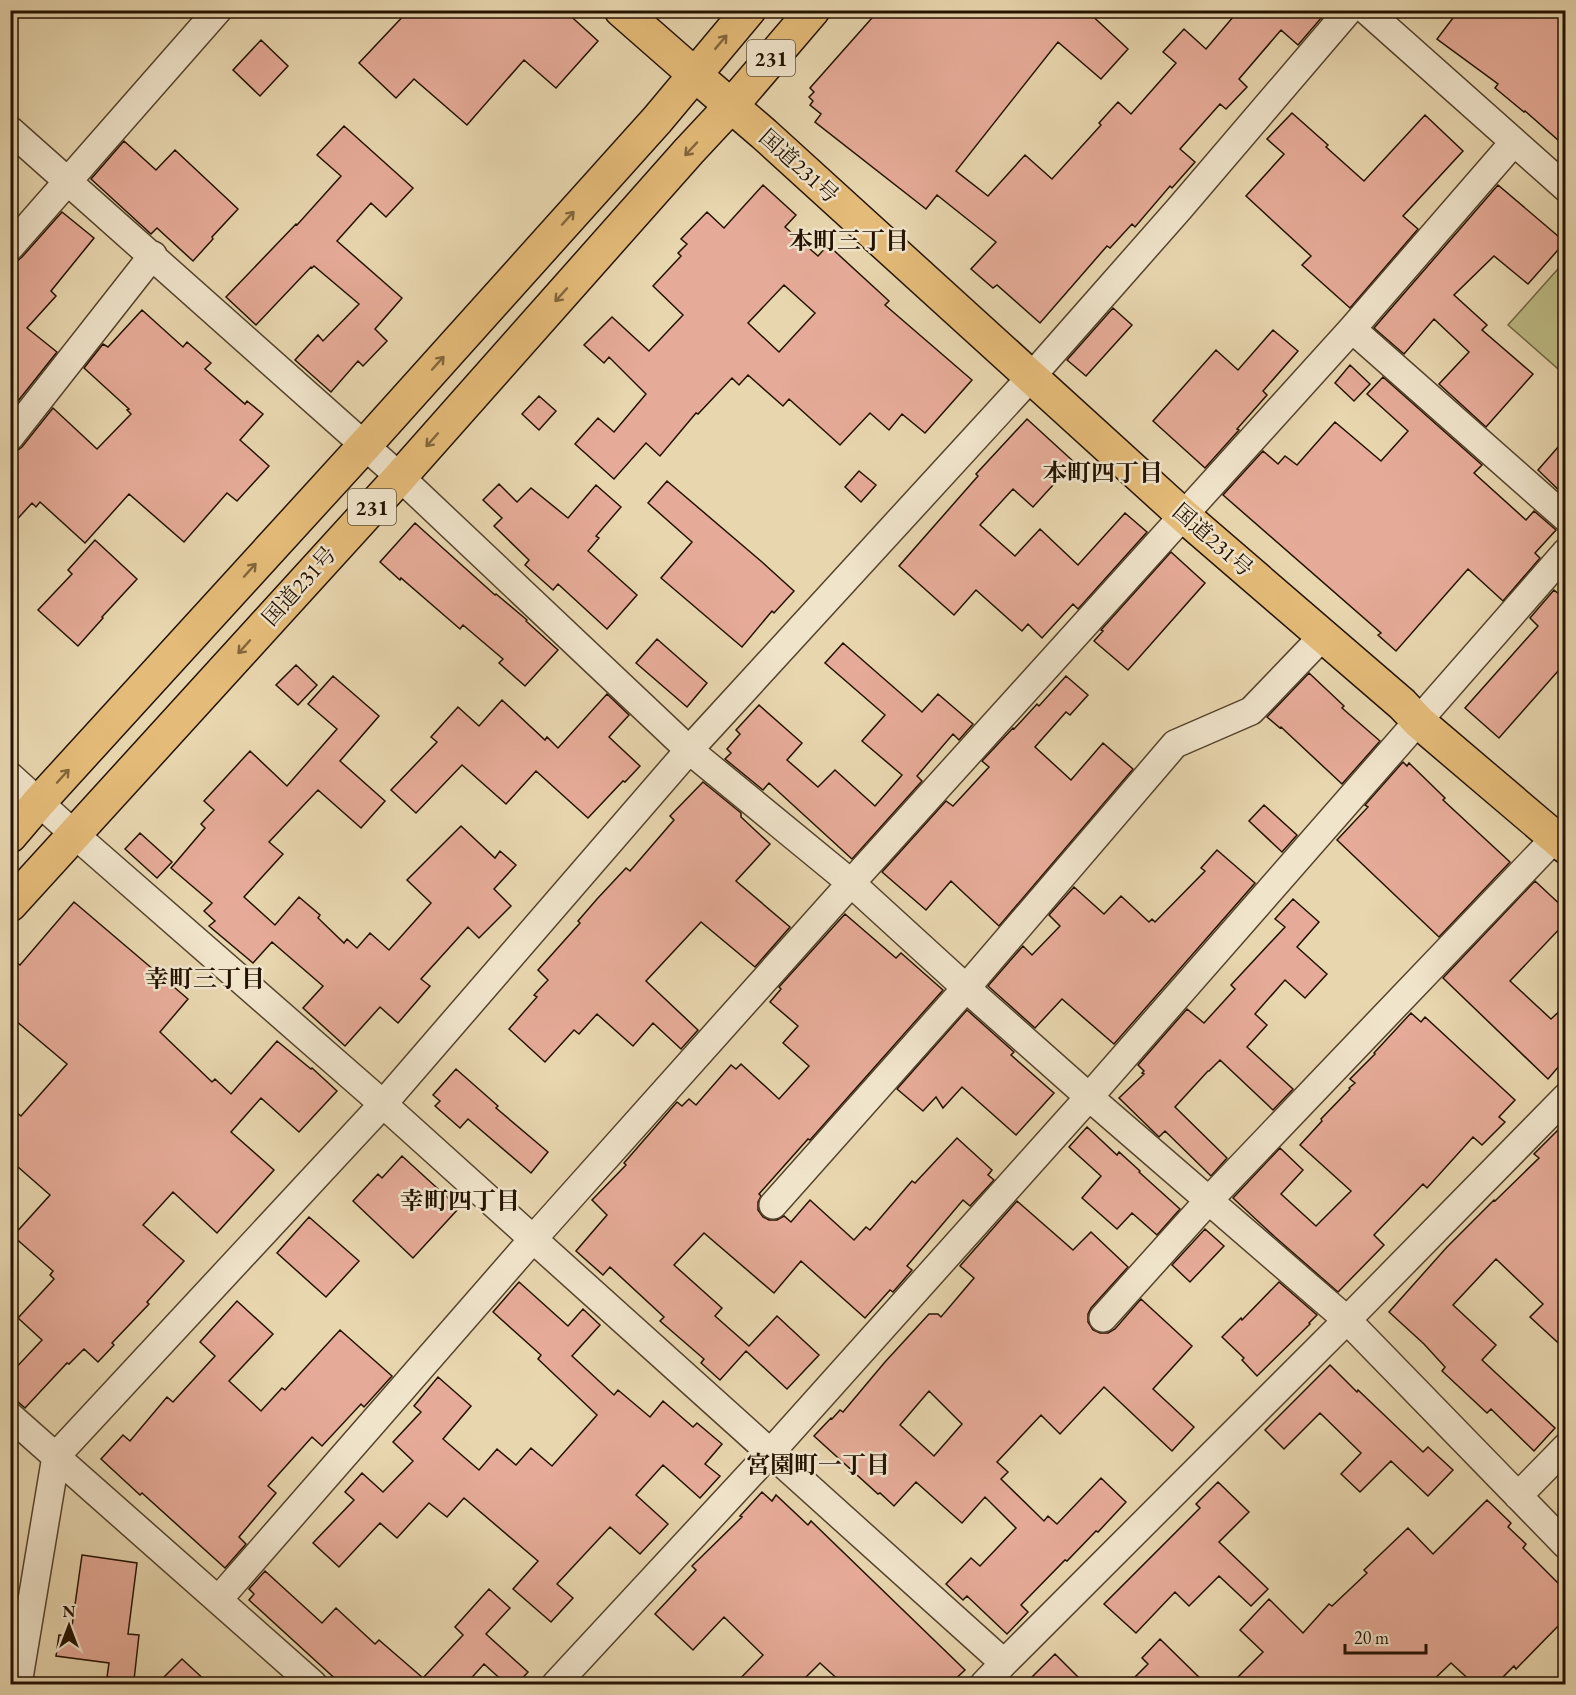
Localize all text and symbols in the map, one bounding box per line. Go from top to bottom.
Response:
one-way arrow [714,35,728,50]
road number: 231 [747,40,795,76]
street label: 国道231号 [753,123,845,209]
one-way arrow [684,141,698,156]
one-way arrow [561,211,575,226]
district label: 本町三丁目 [789,225,909,256]
one-way arrow [555,286,569,302]
one-way arrow [431,356,445,371]
one-way arrow [425,433,439,448]
district label: 本町四丁目 [1043,457,1163,488]
road number: 231 [348,489,396,525]
street label: 国道231号 [1167,497,1259,583]
street label: 国道231号 [256,540,342,632]
one-way arrow [243,562,257,577]
one-way arrow [237,639,251,654]
one-way arrow [55,769,69,784]
district label: 幸町三丁目 [145,963,265,994]
district label: 幸町四丁目 [400,1185,520,1216]
district label: 宮園町一丁目 [746,1449,890,1480]
north arrow [39,1596,99,1656]
text: N [63,1601,76,1622]
scale bar [1345,1617,1426,1655]
text: 20 m [1354,1626,1389,1649]

